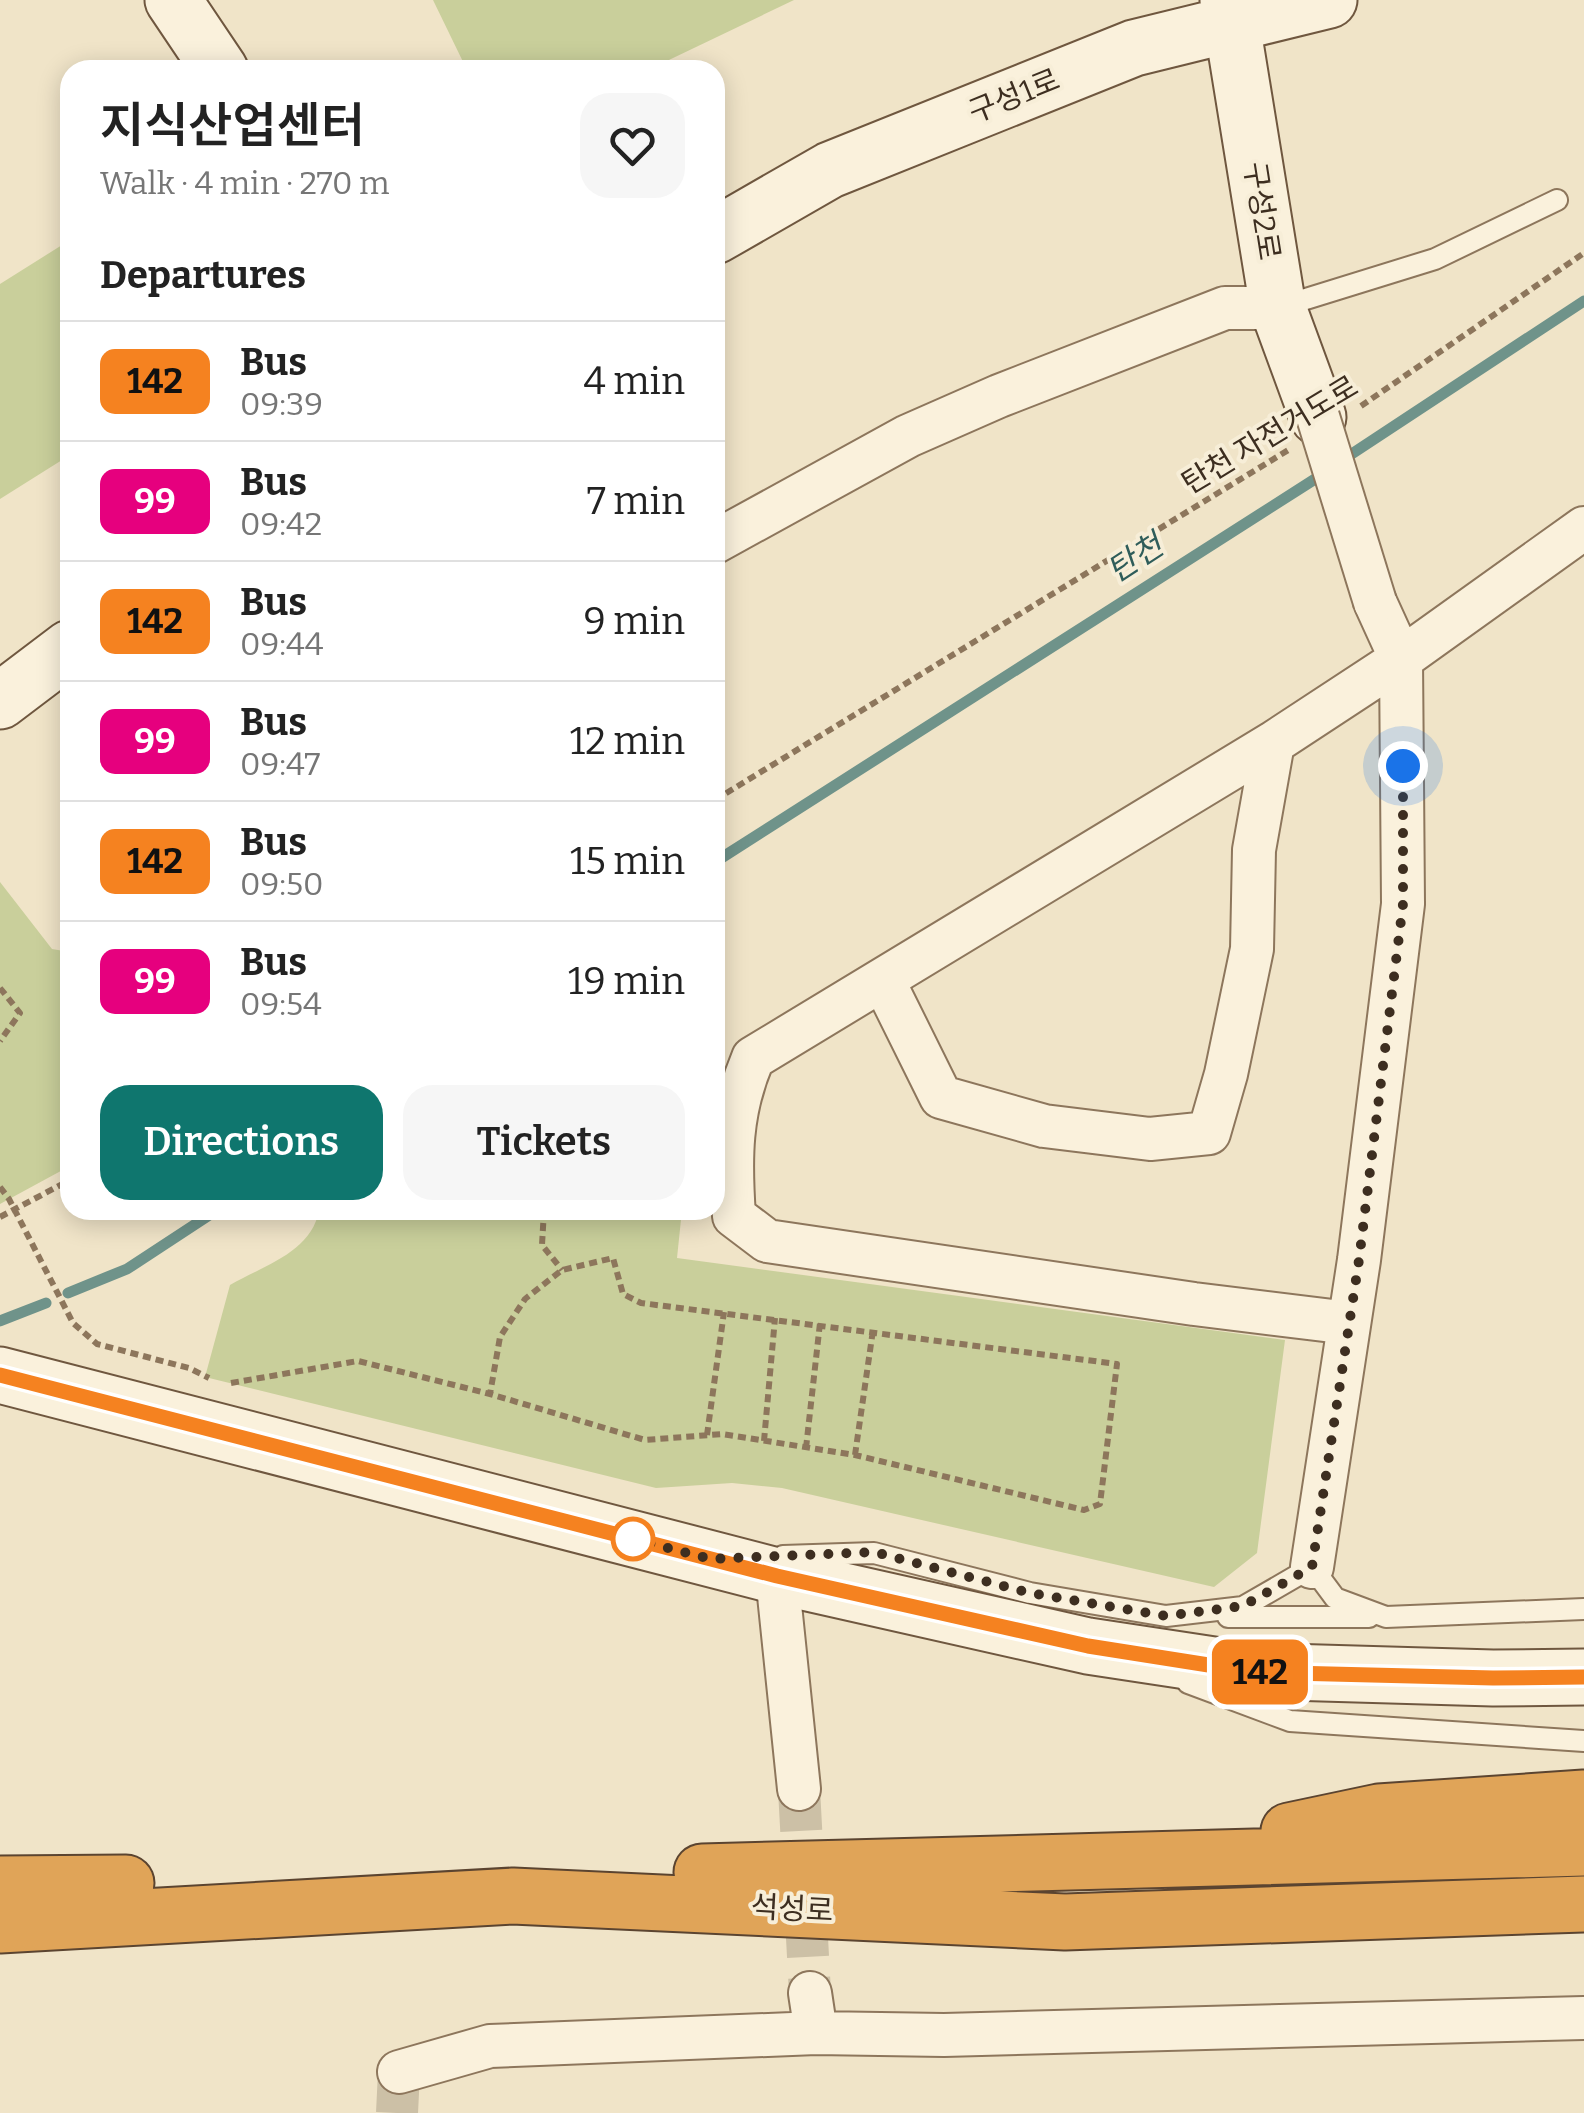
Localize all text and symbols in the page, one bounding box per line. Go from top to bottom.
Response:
street label: 구성1로 [963,62,1065,130]
button: heart [580,93,685,198]
text: 지식산업센터 [100,97,365,155]
street label: 구성2로 [1236,159,1288,263]
text: Walk · 4 min · 270 m [100,164,389,202]
text: Departures [100,252,306,298]
text: Bus [240,339,307,385]
text: 4 min [584,358,685,404]
text: 142 [127,360,183,402]
street label: 탄천 자전거도로 [1175,368,1365,502]
text: 09:39 [240,385,323,423]
text: Bus [240,459,307,505]
text: 7 min [587,478,685,524]
text: 99 [134,480,176,522]
text: 09:42 [240,505,322,543]
water label: 탄천 [1100,524,1173,590]
text: Bus [240,579,307,625]
text: 9 min [584,598,685,644]
text: 142 [127,600,183,642]
text: 09:44 [240,625,324,663]
text: Bus [240,699,307,745]
text: 12 min [570,718,685,764]
text: 99 [134,720,176,762]
your location [1378,741,1428,791]
text: 09:47 [240,745,320,783]
text: Bus [240,819,307,865]
text: 15 min [570,838,685,884]
text: 142 [127,840,183,882]
text: 09:50 [240,865,324,903]
text: Bus [240,939,307,985]
text: 19 min [568,958,685,1004]
text: 99 [134,960,176,1002]
text: 09:54 [240,985,322,1023]
button: Directions [100,1085,383,1200]
button: Tickets [403,1085,685,1200]
unlabelled marker [612,1518,654,1560]
line badge: 142 [1202,1640,1318,1704]
text: 142 [1232,1651,1288,1693]
street label: 석성로 [750,1889,834,1929]

